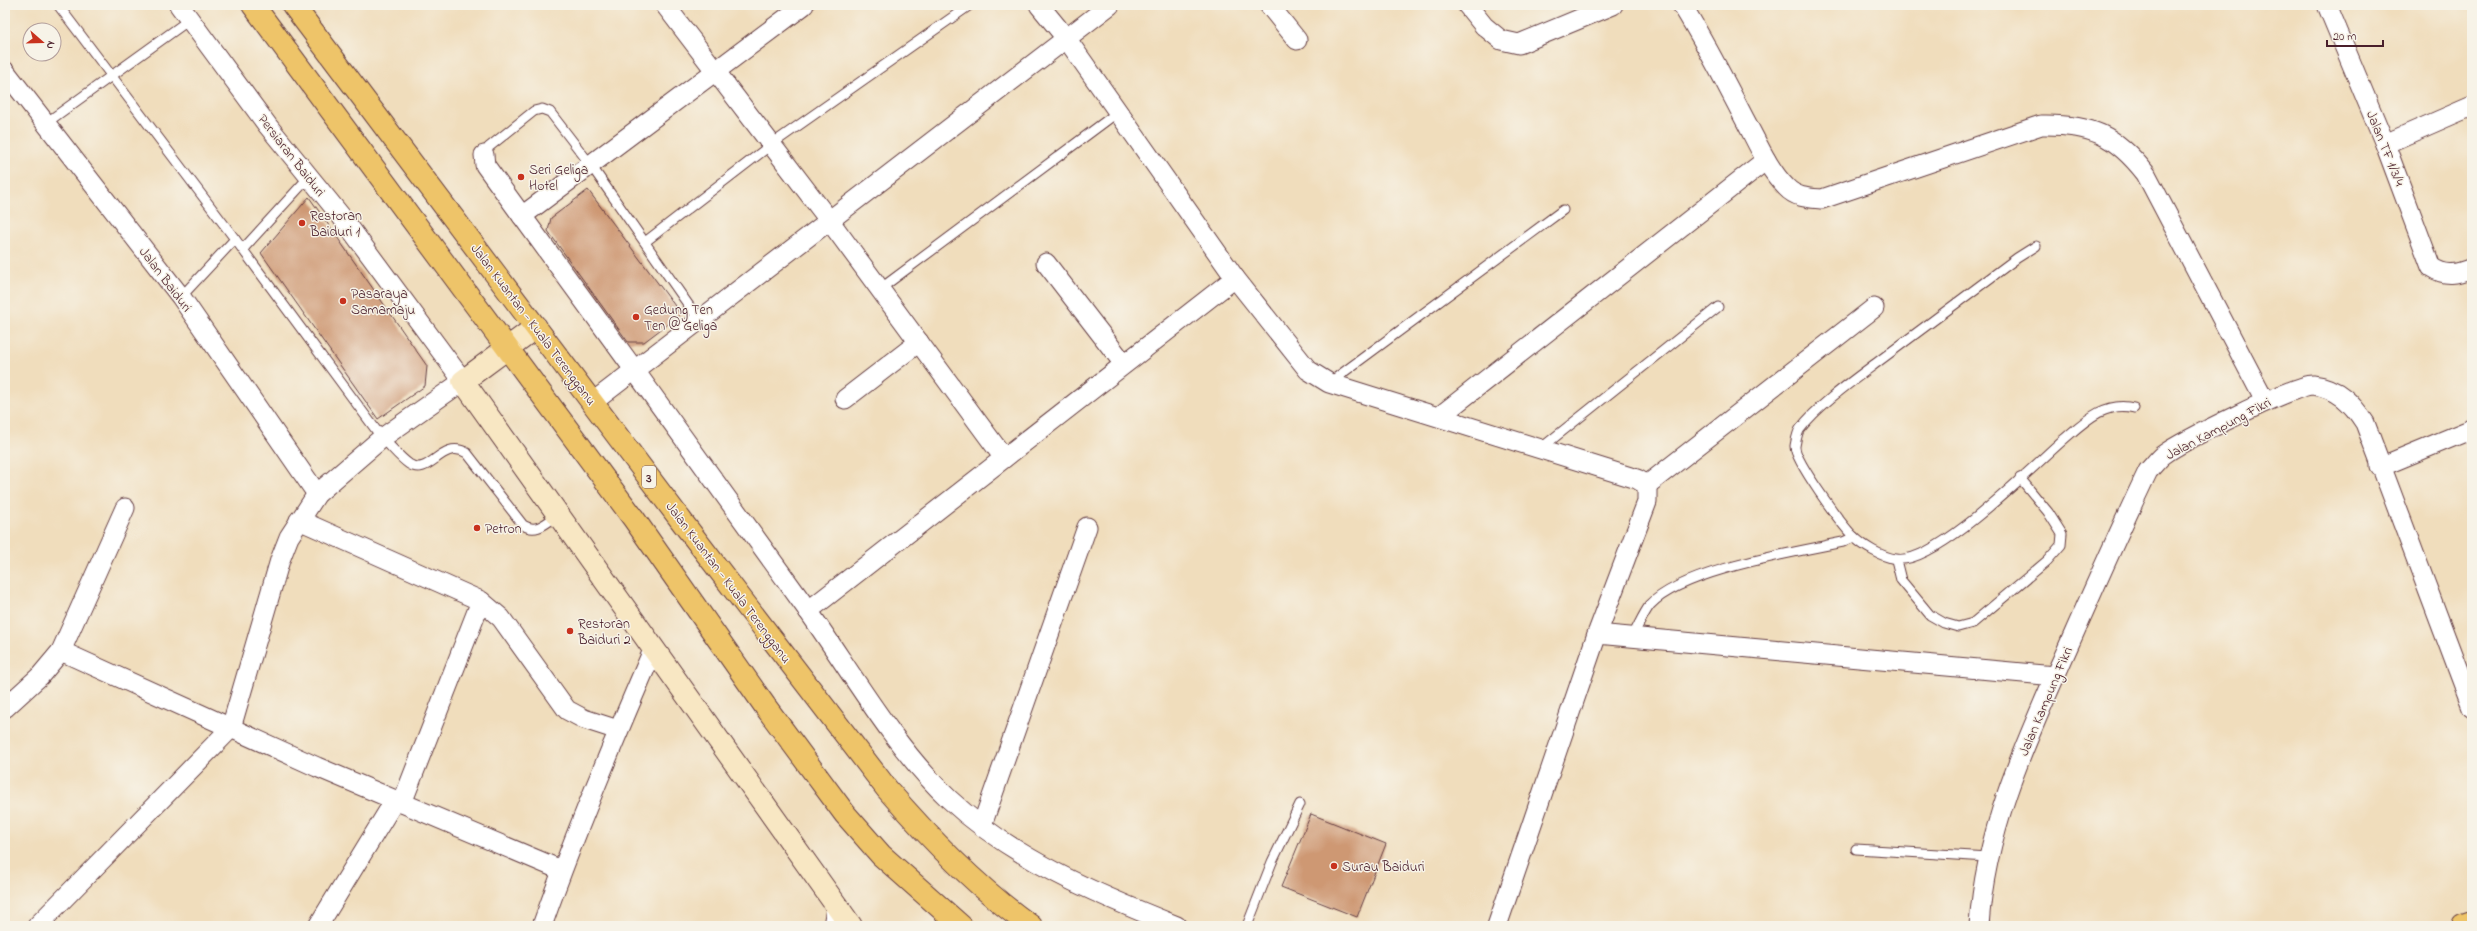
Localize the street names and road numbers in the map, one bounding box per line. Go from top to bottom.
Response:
street label: Jalan TF 1/3/4 [2360,108,2409,190]
street label: Persiaran Baiduri [252,110,330,202]
street label: Jalan Kuantan - Kuala Terengganu [464,240,601,411]
street label: Jalan Baiduri [133,243,196,317]
street label: Jalan Kampung Fikri [2162,393,2276,467]
road number: 3 [642,466,656,488]
street label: Jalan Kuantan - Kuala Terengganu [659,498,796,669]
street label: Jalan Kampung Fikri [2014,644,2080,760]

